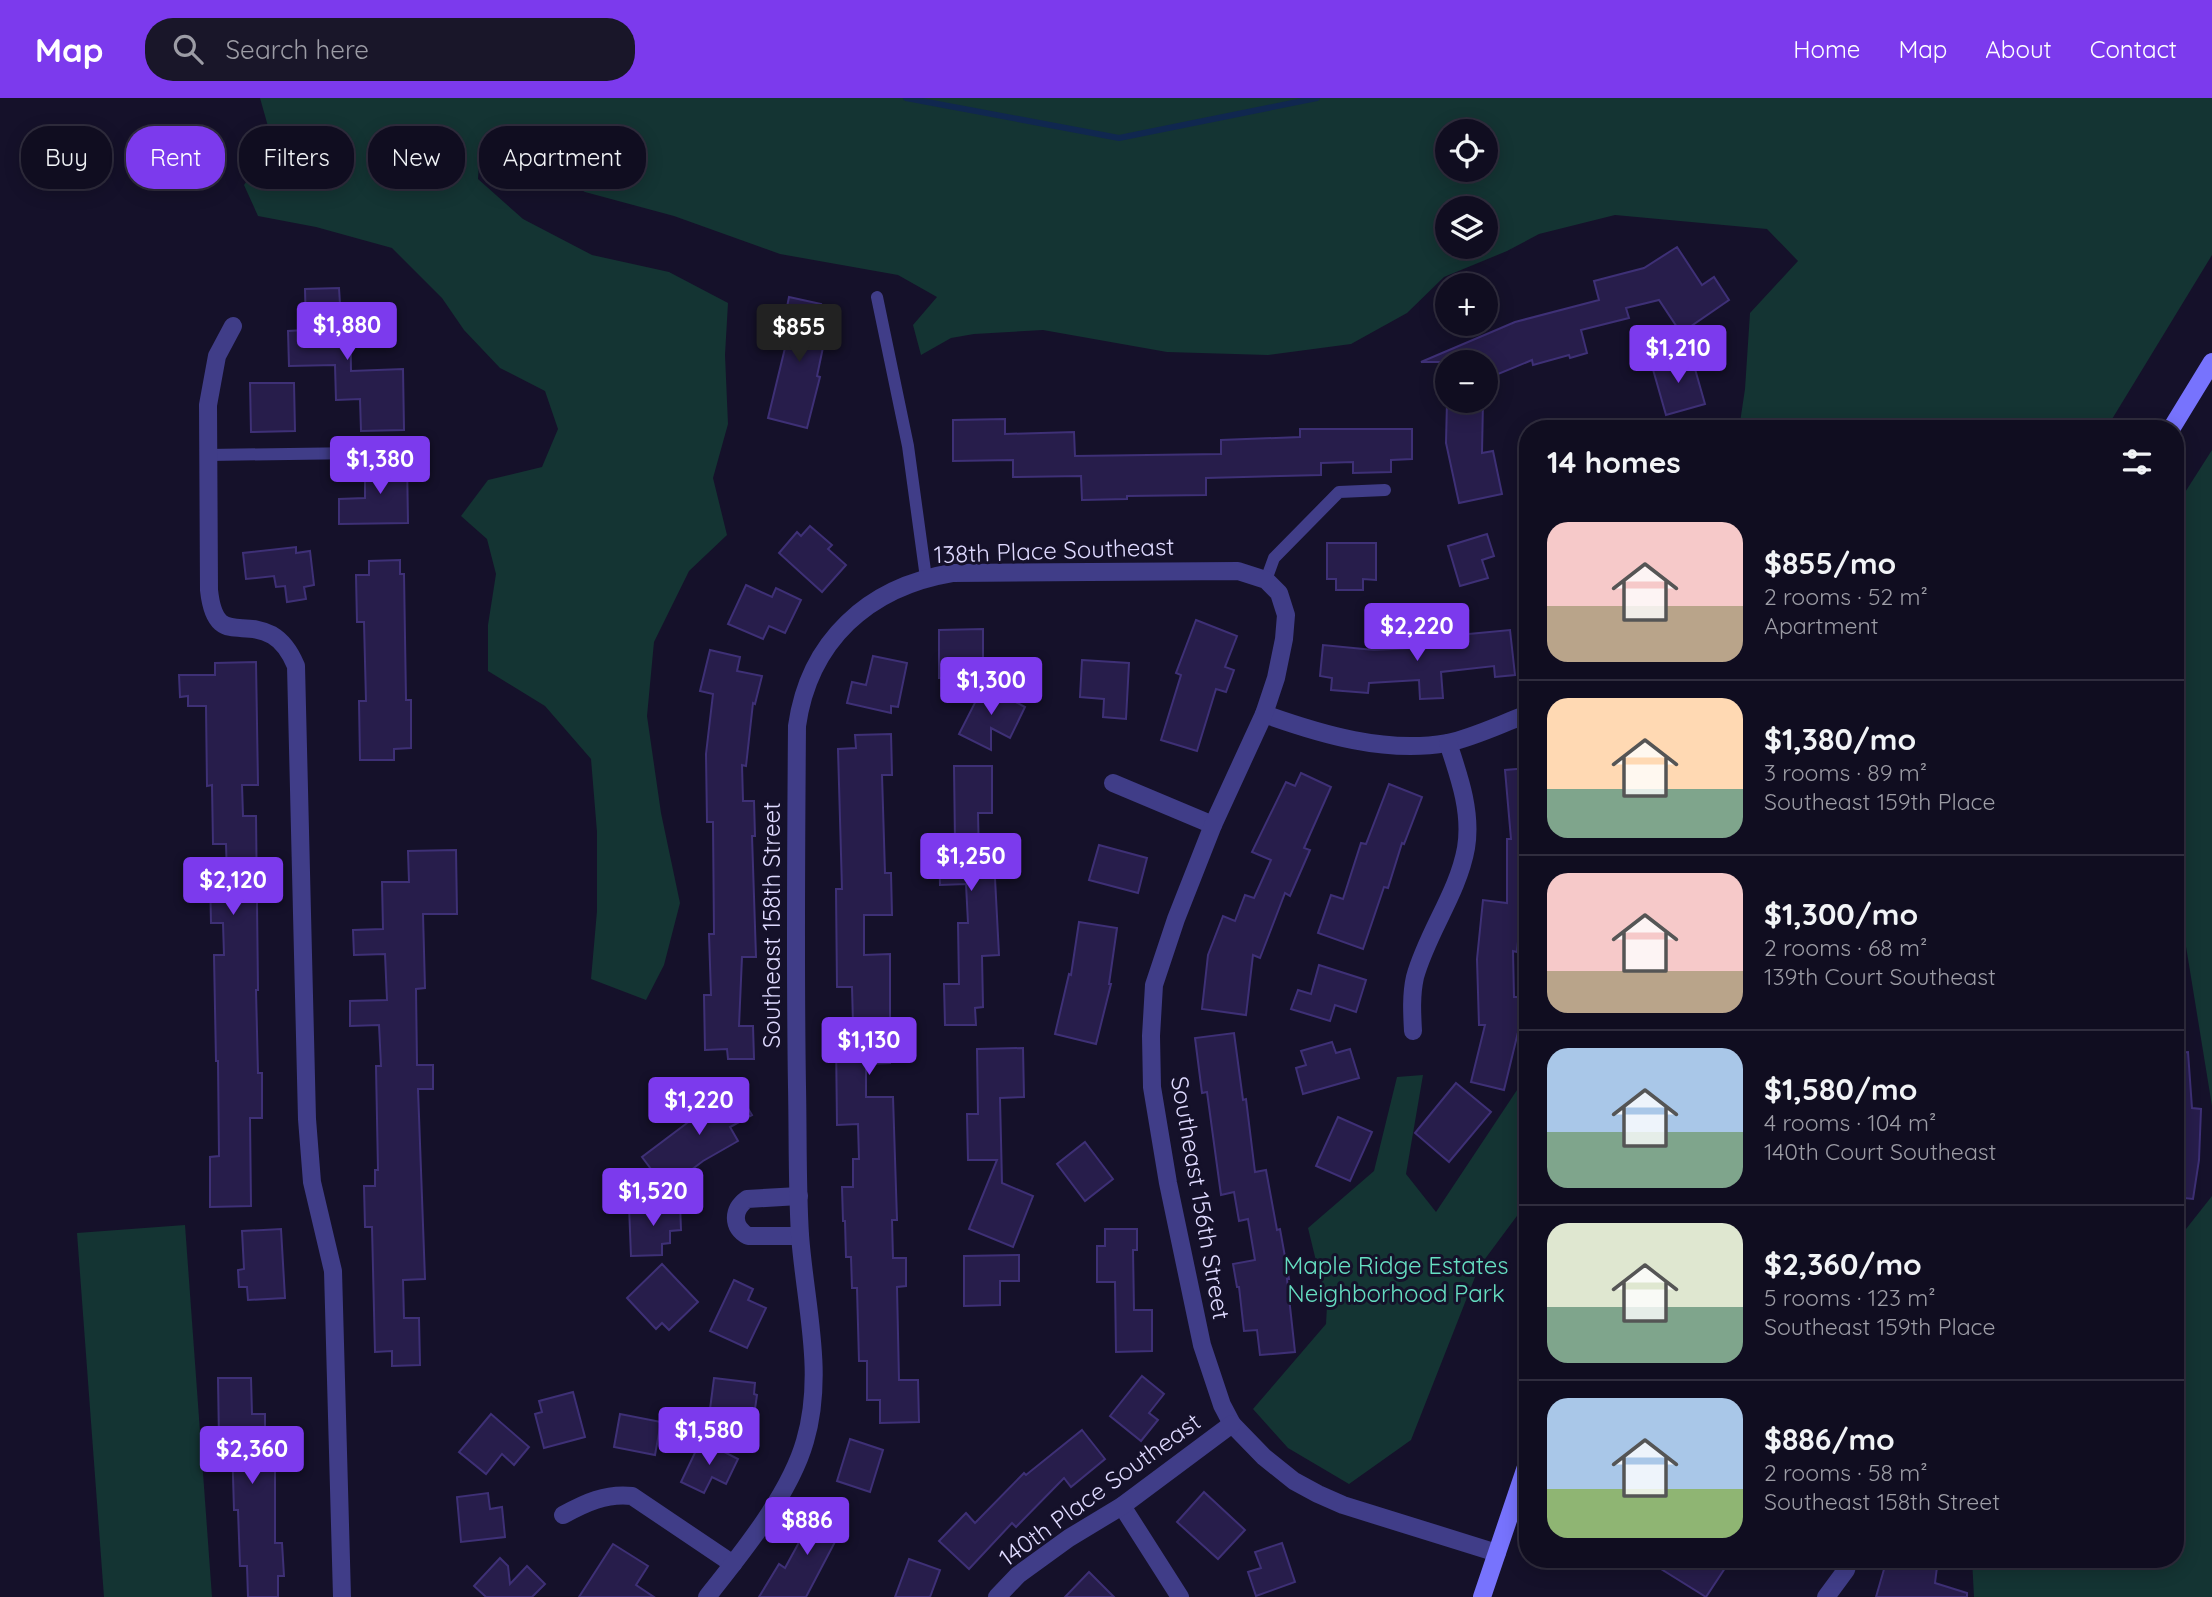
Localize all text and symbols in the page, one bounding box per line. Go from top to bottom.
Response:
search box [145,18,635,81]
text: Map [35,29,103,70]
icon: search [169,30,207,68]
text: Search here [225,33,369,66]
text: Home [1793,34,1860,64]
text: Map [1898,34,1947,64]
text: About [1985,34,2052,64]
text: Contact [2090,34,2177,64]
map controls [1435,119,1498,413]
button: locate [1435,119,1498,182]
chip: Buy [21,126,112,189]
chip: Rent [126,126,225,189]
chip: Filters [239,126,354,189]
chip: New [368,126,465,189]
chip: Apartment [479,126,646,189]
button: layers [1435,196,1498,259]
button: + [1435,273,1498,336]
pin: $1,880 [290,302,404,362]
pin: $855 [758,304,840,364]
text: $1,880 [313,310,381,339]
text: $855 [773,312,825,341]
pin: $1,210 [1621,326,1735,385]
text: $1,210 [1645,333,1711,362]
button: − [1435,350,1498,413]
pin: $1,380 [323,436,437,496]
text: 14 homes [1547,443,1681,481]
icon: filters [2118,443,2156,481]
text: $1,380 [346,444,414,473]
street label: 138th Place Southeast [933,531,1175,569]
text: $855/mo [1764,544,1896,582]
icon: home [1603,550,1687,634]
text: 2 rooms · 52 m² [1764,582,1928,611]
pin: $2,220 [1360,603,1474,663]
text: $2,220 [1380,611,1454,640]
text: Apartment [1764,611,1878,640]
pin: $1,300 [934,658,1048,717]
text: $1,300 [956,665,1026,694]
text: $1,380/mo [1764,720,1916,758]
icon: home [1603,726,1687,810]
text: 3 rooms · 89 m² [1764,758,1927,787]
text: Southeast 159th Place [1764,787,1996,816]
street label: Southeast 158th Street [756,802,786,1048]
pin: $1,250 [914,834,1028,893]
text: $1,250 [936,841,1006,870]
pin: $2,120 [176,858,290,917]
text: $2,120 [199,865,267,894]
text: $1,300/mo [1764,895,1918,933]
icon: home [1603,901,1687,985]
text: 2 rooms · 68 m² [1764,933,1927,962]
text: 139th Court Southeast [1764,962,1996,991]
pin: $1,130 [812,1018,926,1077]
text: $1,130 [838,1025,900,1054]
text: $1,580/mo [1764,1070,1917,1108]
street label: Southeast 156th Street [1165,1074,1237,1322]
icon: home [1603,1076,1687,1160]
pin: $1,220 [642,1077,756,1137]
text: $1,220 [664,1085,734,1114]
text: 4 rooms · 104 m² [1764,1108,1936,1137]
text: 140th Court Southeast [1764,1137,1996,1166]
pin: $1,520 [596,1168,710,1228]
text: $1,520 [618,1176,688,1205]
text: $2,360/mo [1764,1245,1922,1283]
park label: Maple Ridge Estates Neighborhood Park [1283,1250,1509,1308]
icon: home [1603,1251,1687,1335]
text: 5 rooms · 123 m² [1764,1283,1936,1312]
text: Southeast 159th Place [1764,1312,1996,1341]
street label: 140th Place Southeast [993,1406,1206,1572]
pin: $1,580 [652,1408,766,1467]
text: $1,580 [675,1415,743,1444]
text: $886/mo [1764,1420,1895,1458]
pin: $2,360 [195,1426,309,1486]
icon: home [1603,1426,1687,1510]
text: $2,360 [216,1434,288,1463]
text: 2 rooms · 58 m² [1764,1458,1927,1487]
text: Southeast 158th Street [1764,1487,2000,1516]
pin: $886 [766,1498,848,1557]
text: $886 [781,1505,833,1534]

